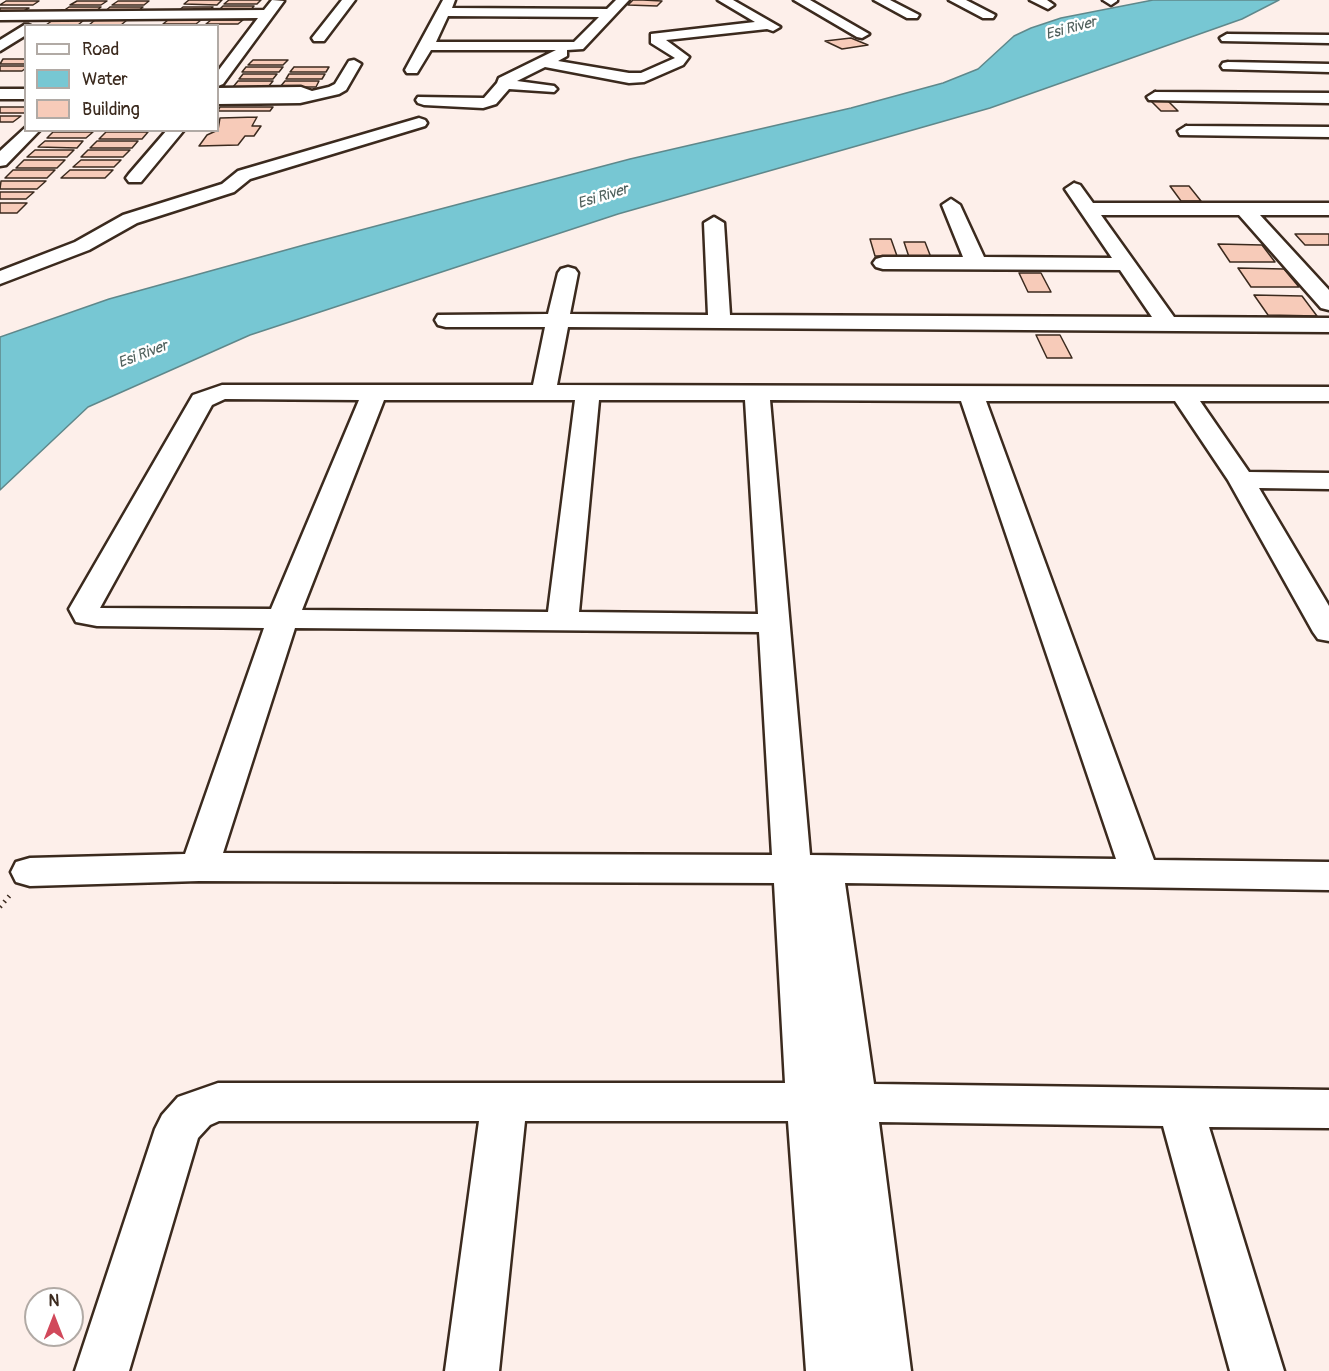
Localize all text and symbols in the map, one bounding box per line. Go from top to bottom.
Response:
water label: Esi River [1044,14,1098,44]
legend [24,24,219,132]
text: Road [82,38,119,61]
text: Water [82,68,128,91]
text: Building [82,98,140,121]
water label: Esi River [576,181,630,213]
water label: Esi River [116,337,170,373]
north arrow [24,1287,84,1347]
text: N [49,1291,59,1311]

